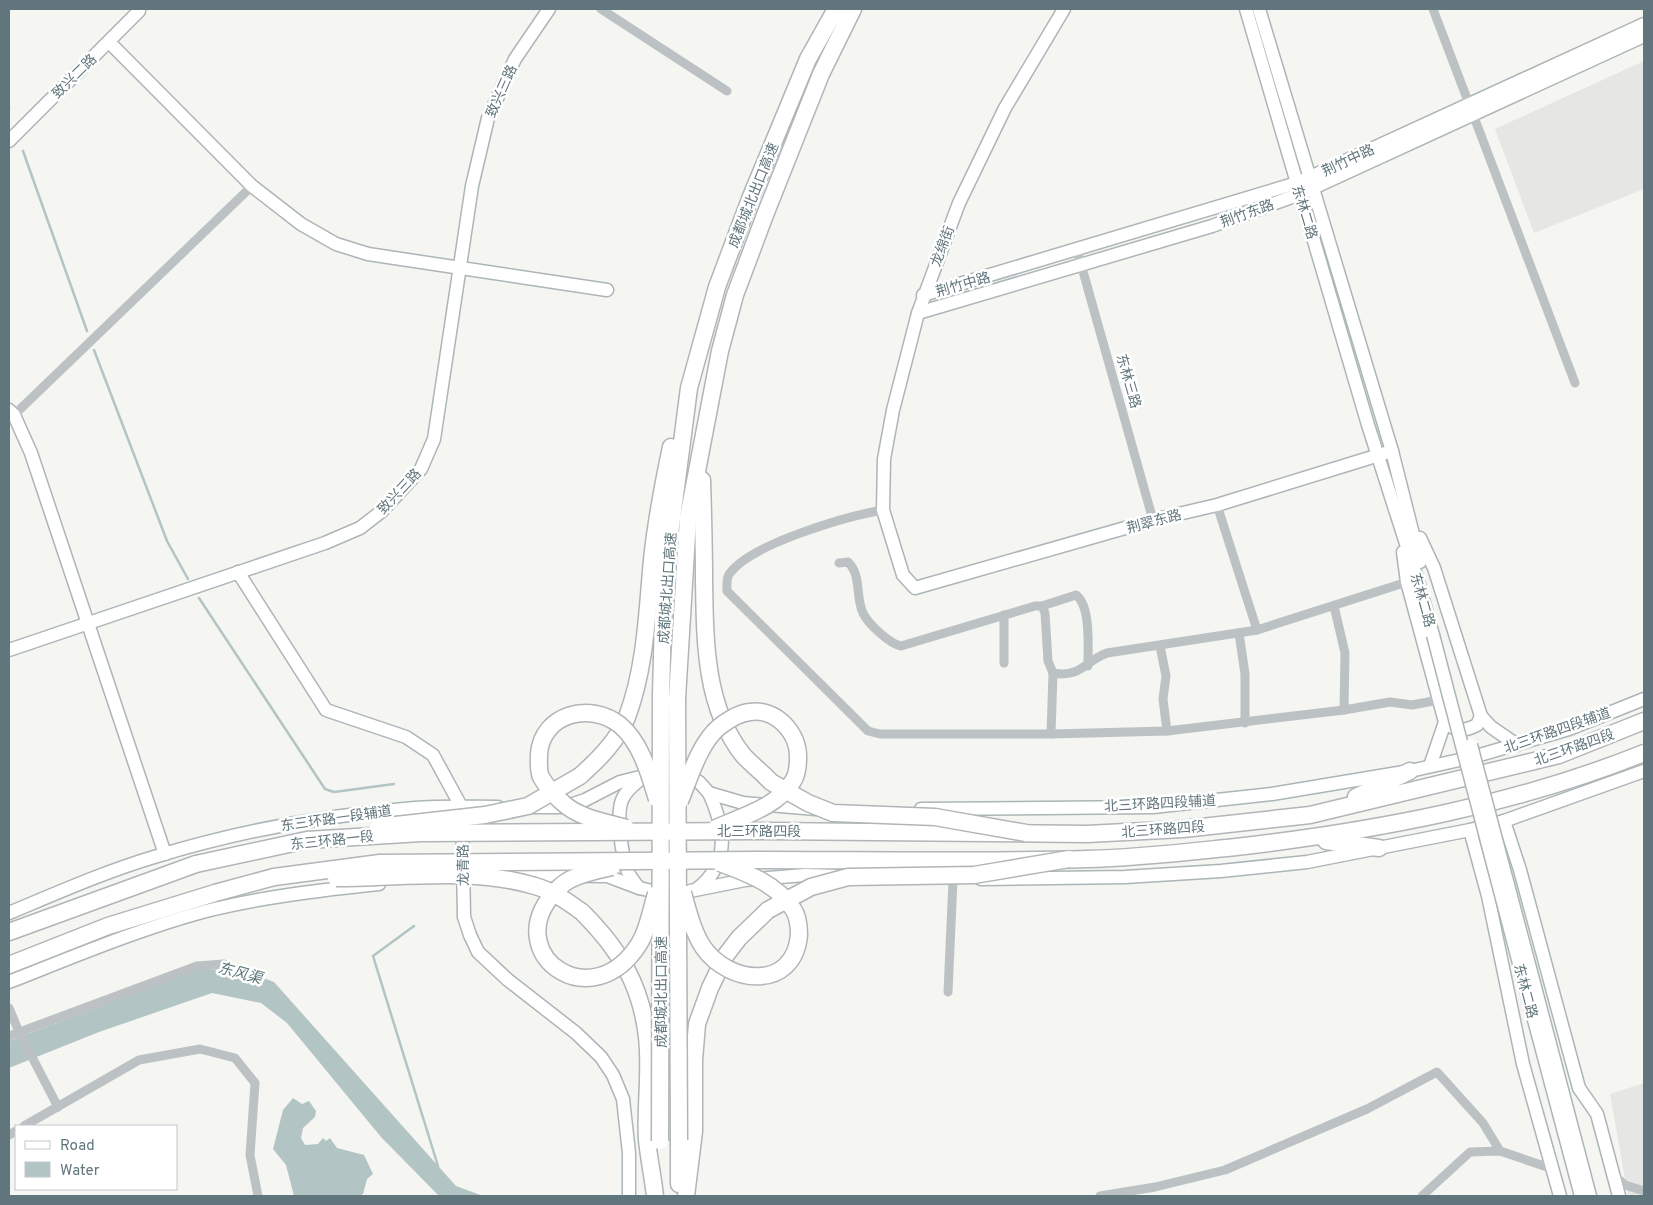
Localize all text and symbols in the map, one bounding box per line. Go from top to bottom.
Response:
street label: 致兴二路 [49,51,101,103]
street label: 致兴三路 [483,63,522,121]
street label: 成都城北出口高速 [725,140,783,251]
street label: 荆竹中路 [1320,142,1378,181]
street label: 东林二路 [1287,183,1320,242]
street label: 荆竹东路 [1218,197,1277,232]
street label: 龙绵街 [927,224,959,269]
street label: 荆竹中路 [934,270,993,301]
street label: 东林三路 [1112,352,1143,411]
street label: 致兴三路 [375,466,425,518]
street label: 荆翠东路 [1125,507,1184,538]
street label: 成都城北出口高速 [655,532,681,645]
street label: 东林二路 [1406,571,1437,630]
street label: 北三环路四段辅道 [1501,704,1613,756]
street label: 北三环路四段 [1532,725,1616,769]
street label: 北三环路四段辅道 [1104,792,1216,816]
street label: 东三环路一段辅道 [280,803,393,836]
street label: 北三环路四段 [1121,818,1206,842]
street label: 北三环路四段 [717,823,801,841]
street label: 东三环路一段 [289,829,375,854]
street label: 龙青路 [455,844,473,886]
street label: 成都城北出口高速 [653,936,671,1048]
water label: 东风渠 [215,959,266,990]
street label: 东林二路 [1509,962,1540,1021]
legend [15,1125,178,1190]
text: Road [60,1137,95,1156]
text: Water [60,1162,100,1181]

